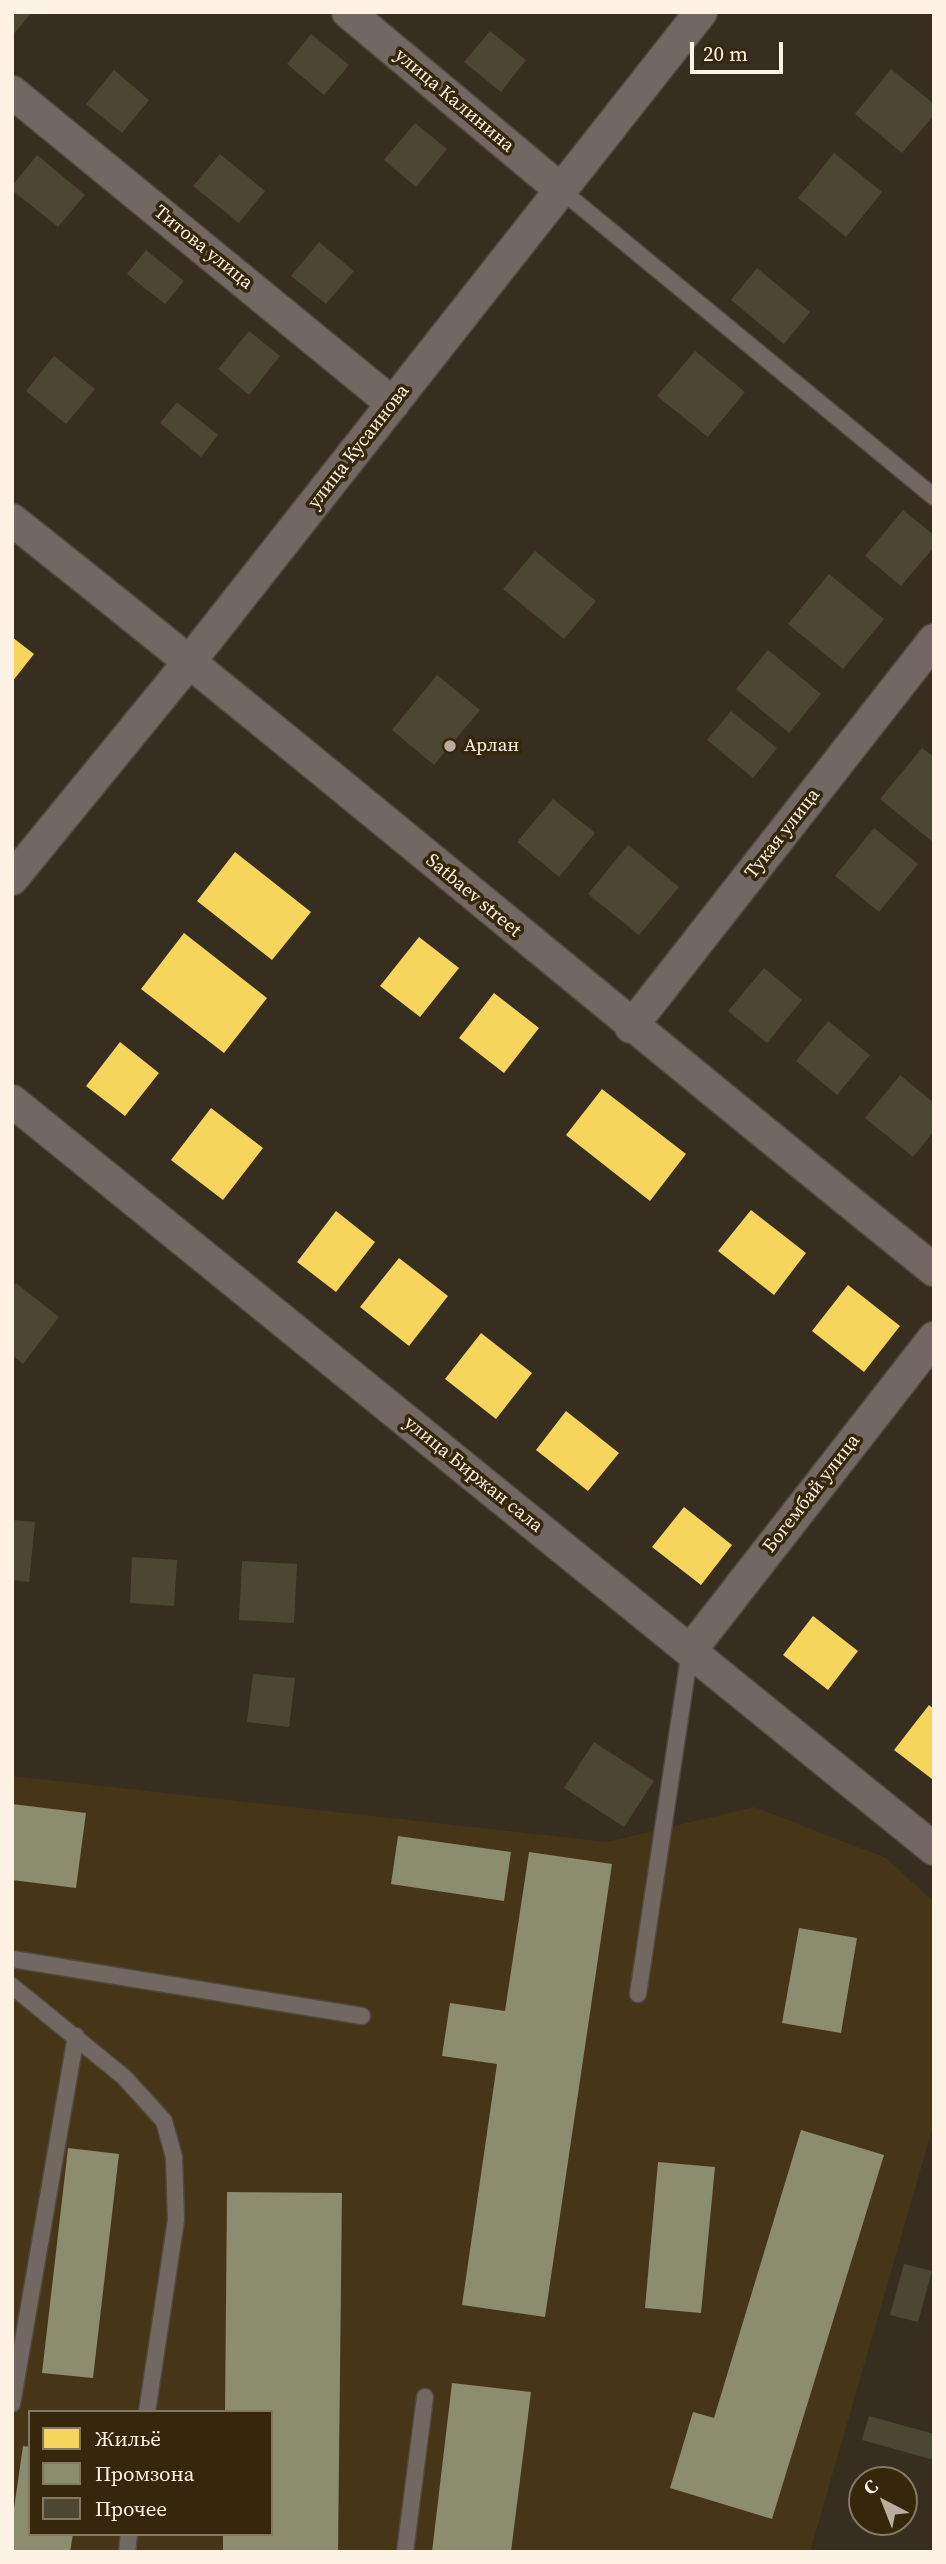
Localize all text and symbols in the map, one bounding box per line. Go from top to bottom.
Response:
scale bar [694,28,787,72]
text: 20 m [703,39,748,68]
street label: улица Калинина [390,44,518,158]
street label: Титова улица [149,201,257,295]
street label: улица Кусаинова [303,380,415,514]
place label: Арлан [464,735,519,757]
marker: Арлан [442,738,458,754]
street label: Тукая улица [741,784,825,884]
street label: Satbaev street [421,849,525,943]
street label: улица Биржан сала [399,1412,547,1538]
street label: Богембай улица [759,1430,865,1558]
legend [28,2410,273,2536]
text: Жильё [95,2424,161,2453]
text: Промзона [95,2459,195,2488]
north arrow [848,2466,918,2536]
text: С [857,2473,883,2501]
text: Прочее [95,2494,167,2523]

